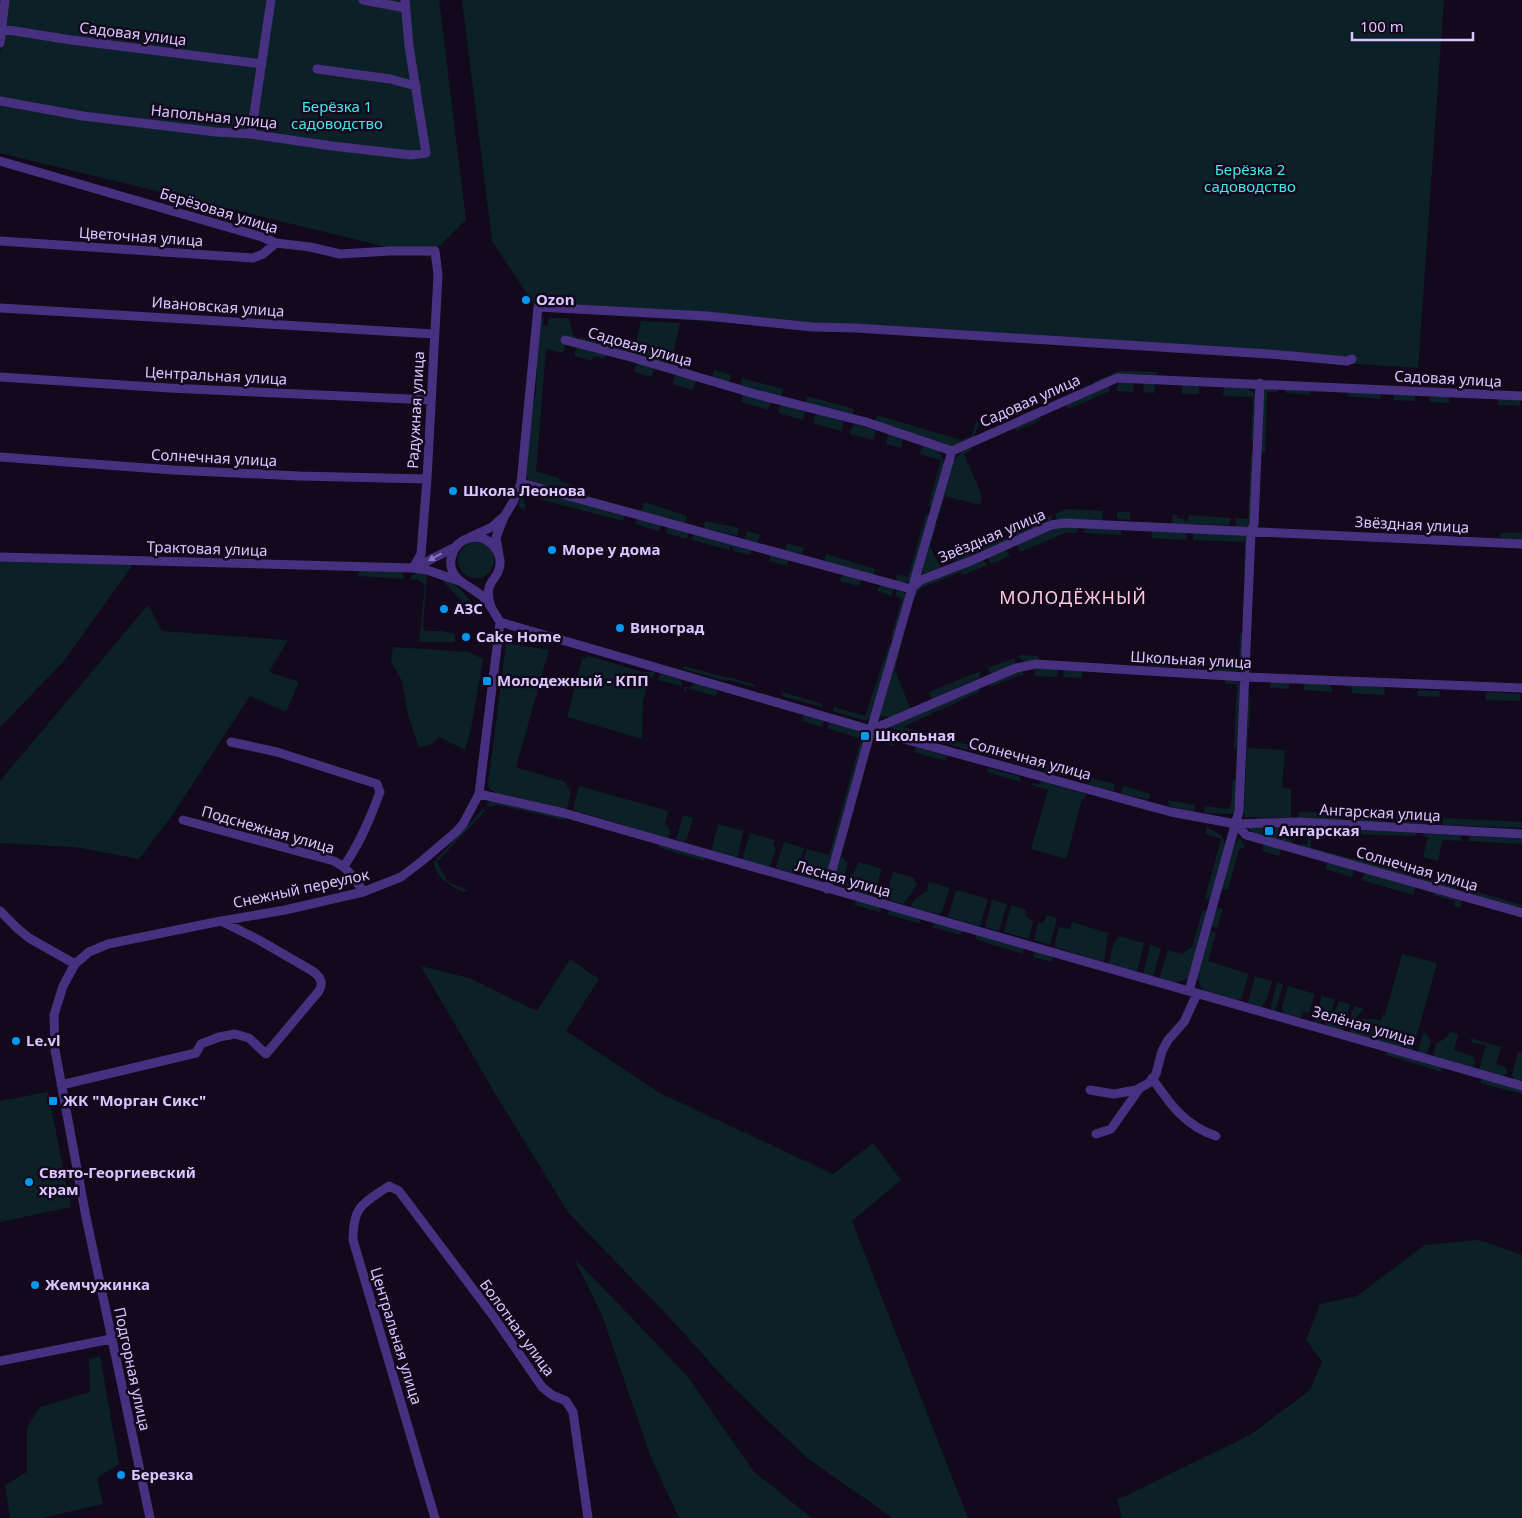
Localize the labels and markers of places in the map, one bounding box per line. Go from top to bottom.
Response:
place label: Ozon [536,289,574,309]
marker: Ozon [520,294,532,306]
place label: Школа Леонова [463,480,586,500]
marker: Школа Леонова [447,485,459,497]
place label: Море у дома [562,539,660,559]
marker: Море у дома [546,544,558,556]
place label: АЗС [454,598,483,618]
marker: АЗС [438,603,450,615]
place label: Виноград [630,617,705,637]
marker: Виноград [614,622,626,634]
place label: Cake Home [476,626,561,646]
marker: Cake Home [460,631,472,643]
place label: Молодежный - КПП [497,670,649,690]
marker: Молодежный - КПП [481,675,493,687]
place label: Школьная [875,725,955,745]
marker: Школьная [859,730,871,742]
place label: Ангарская [1279,820,1360,840]
marker: Ангарская [1263,825,1275,837]
place label: Le.vl [26,1030,61,1050]
marker: Le.vl [10,1035,22,1047]
place label: ЖК "Морган Сикс" [63,1090,206,1110]
marker: ЖК "Морган Сикс" [47,1095,59,1107]
place label: Свято-Георгиевский храм [39,1162,196,1199]
marker: Свято-Георгиевский храм [23,1176,35,1188]
place label: Жемчужинка [45,1274,150,1294]
marker: Жемчужинка [29,1279,41,1291]
place label: Березка [131,1464,193,1484]
marker: Березка [115,1469,127,1481]

